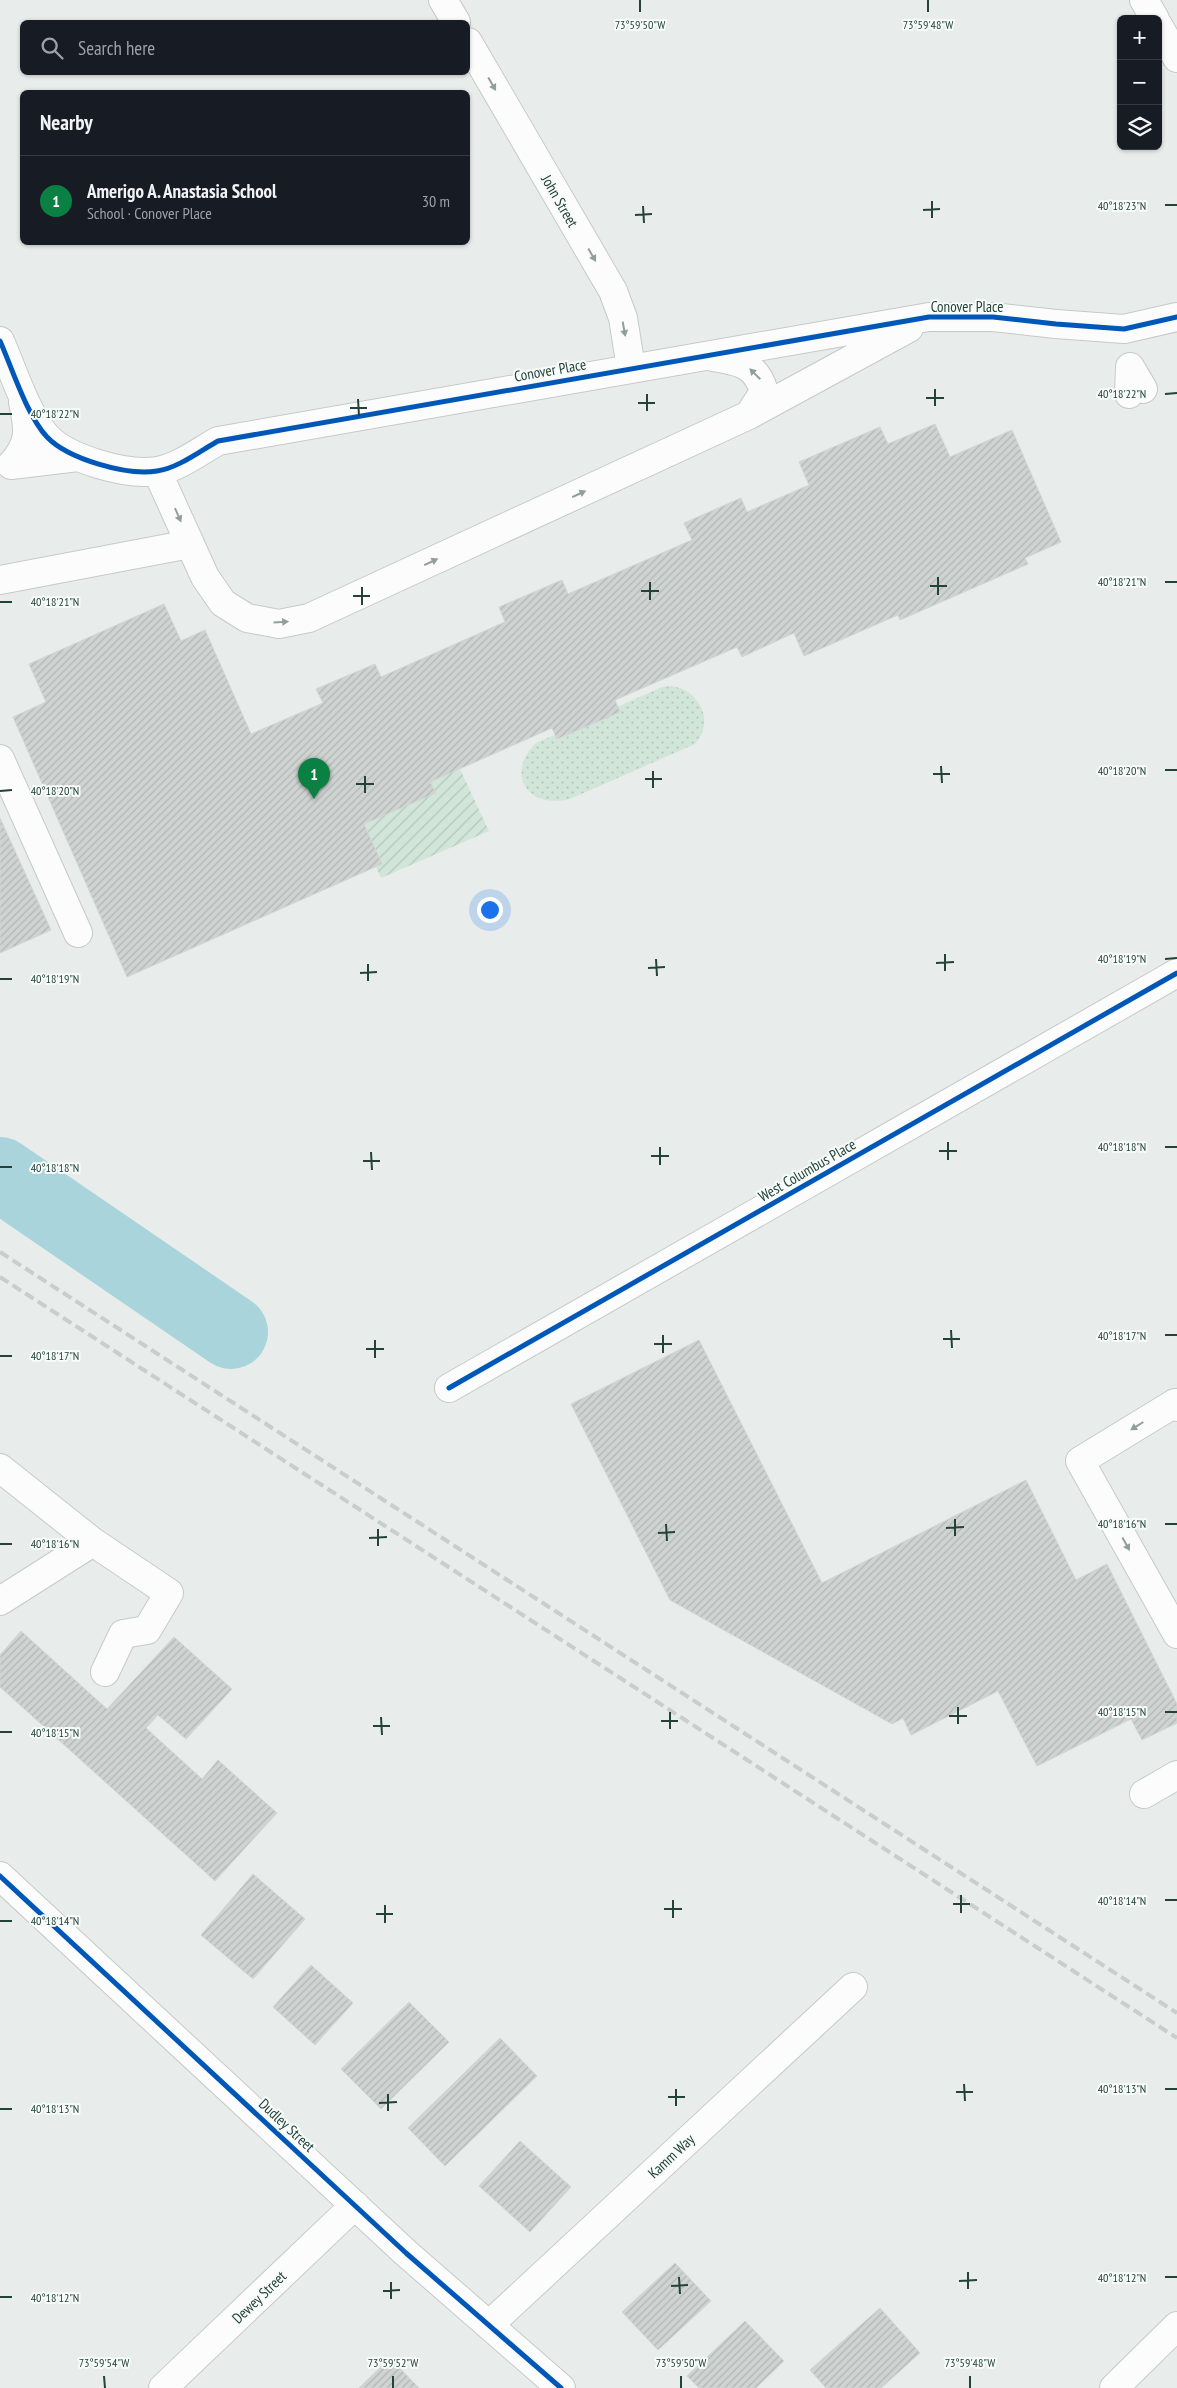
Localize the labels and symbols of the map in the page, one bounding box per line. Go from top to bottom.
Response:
text: 73°59'50"W [615,17,665,32]
text: 73°59'48"W [903,17,953,32]
one-way arrow [488,77,497,90]
street label: John Street [537,170,583,231]
text: 40°18'23"N [1098,198,1146,213]
one-way arrow [587,248,596,261]
street label: Conover Place [931,297,1003,316]
one-way arrow [621,321,629,337]
street label: Conover Place [513,354,587,386]
one-way arrow [749,368,761,380]
text: 40°18'22"N [1098,386,1146,401]
text: 40°18'22"N [31,406,79,421]
one-way arrow [572,490,586,498]
one-way arrow [174,508,182,522]
one-way arrow [424,558,438,566]
text: 40°18'21"N [1098,574,1146,589]
text: 40°18'21"N [31,594,79,609]
one-way arrow [274,618,290,626]
pin: 1 [298,758,330,799]
text: 40°18'20"N [1098,763,1146,778]
text: 40°18'20"N [31,783,79,798]
your location [477,897,503,923]
text: 40°18'19"N [1098,951,1146,966]
text: 40°18'19"N [31,971,79,986]
street label: West Columbus Place [755,1134,859,1206]
text: 40°18'18"N [1098,1139,1146,1154]
text: 40°18'18"N [31,1160,79,1175]
text: 40°18'17"N [1098,1328,1146,1343]
text: 40°18'17"N [31,1348,79,1363]
one-way arrow [1131,1421,1144,1430]
text: 40°18'16"N [1098,1516,1146,1531]
text: 40°18'16"N [31,1536,79,1551]
one-way arrow [1122,1536,1130,1551]
text: 40°18'15"N [1098,1704,1146,1719]
text: 40°18'15"N [31,1725,79,1740]
text: 40°18'14"N [1098,1893,1146,1908]
text: 40°18'14"N [31,1913,79,1928]
text: 40°18'13"N [1098,2081,1146,2096]
street label: Dudley Street [255,2094,319,2156]
text: 40°18'13"N [31,2101,79,2116]
street label: Kamm Way [644,2129,698,2182]
street label: Dewey Street [228,2267,290,2327]
text: 40°18'12"N [1098,2270,1146,2285]
text: 40°18'12"N [31,2290,79,2305]
text: 73°59'54"W [79,2355,129,2370]
text: 73°59'52"W [368,2355,418,2370]
text: 73°59'50"W [656,2355,706,2370]
text: 73°59'48"W [945,2355,995,2370]

